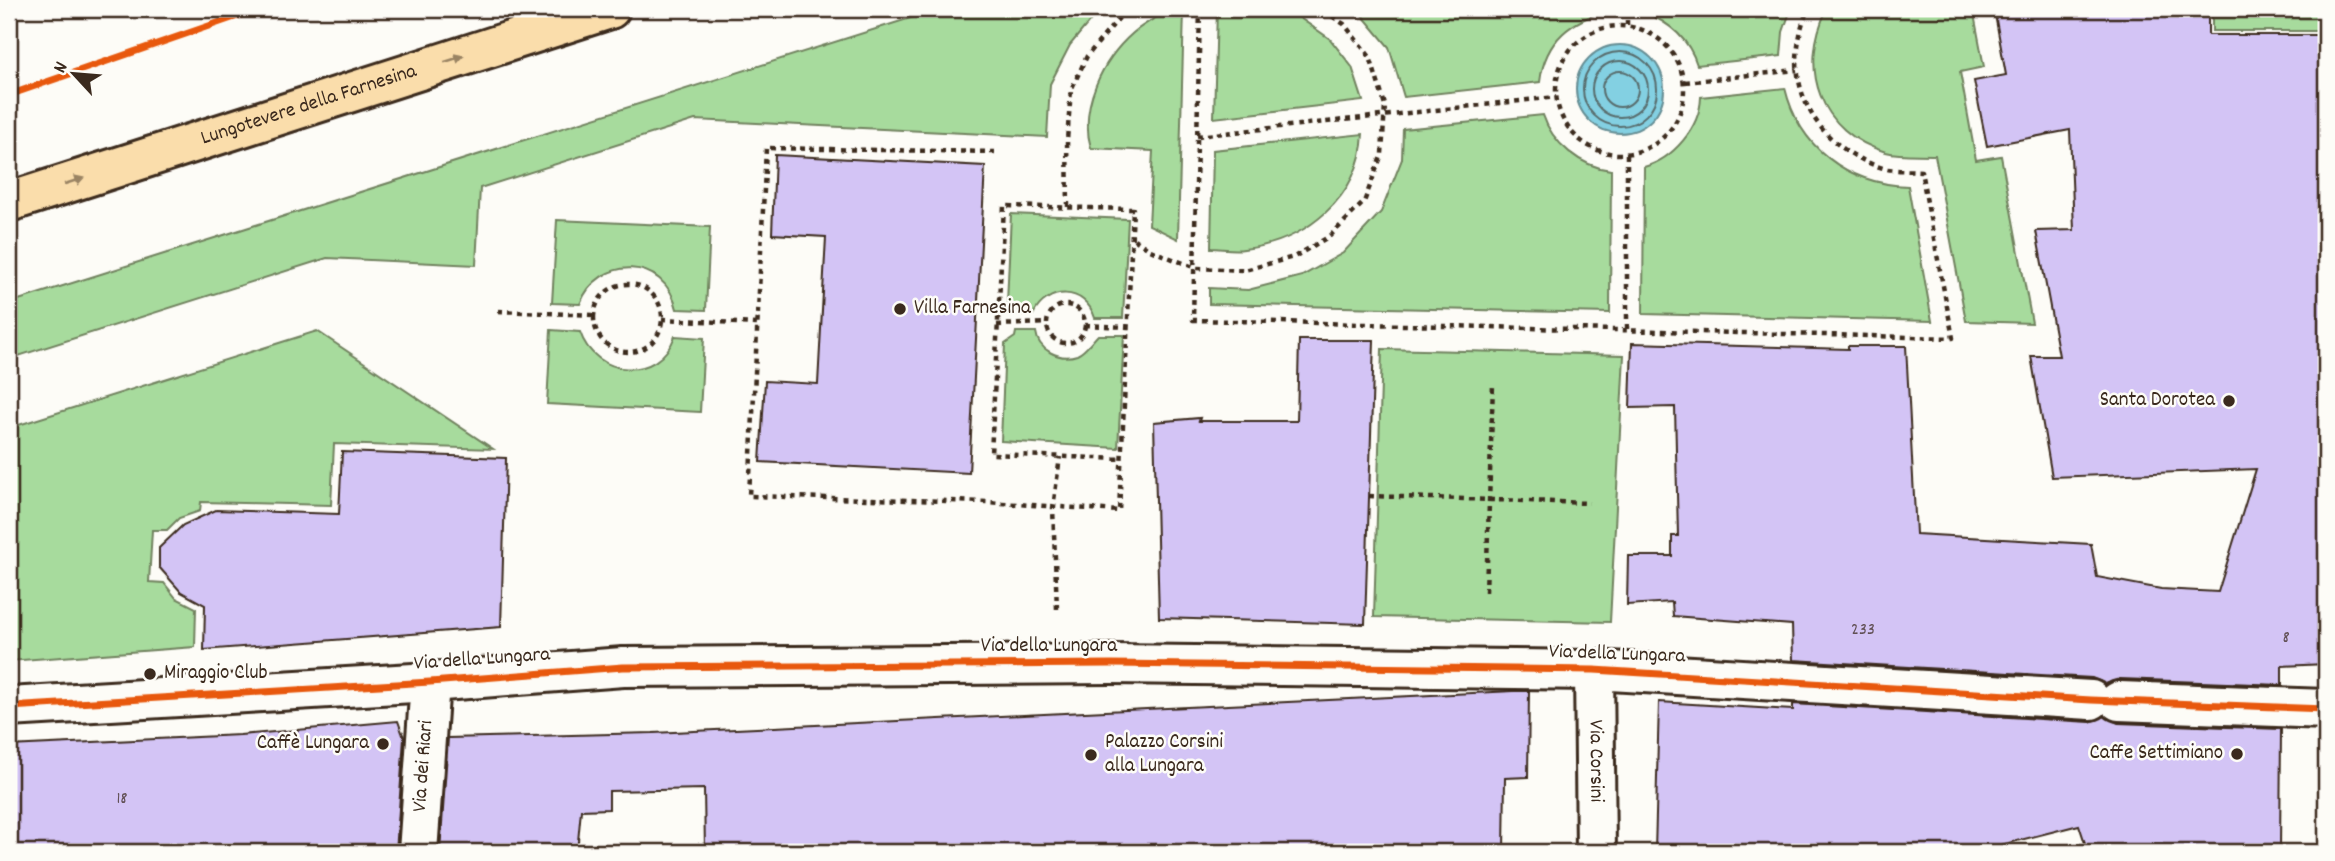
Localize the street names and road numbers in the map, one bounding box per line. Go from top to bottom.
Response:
street label: Lungotevere della Farnesina [197,57,422,154]
street label: Via della Lungara [981,632,1118,662]
street label: Via della Lungara [1548,638,1687,672]
street label: Via della Lungara [413,640,552,680]
street label: Via dei Riari [406,719,442,813]
street label: Via Corsini [1580,720,1610,803]

